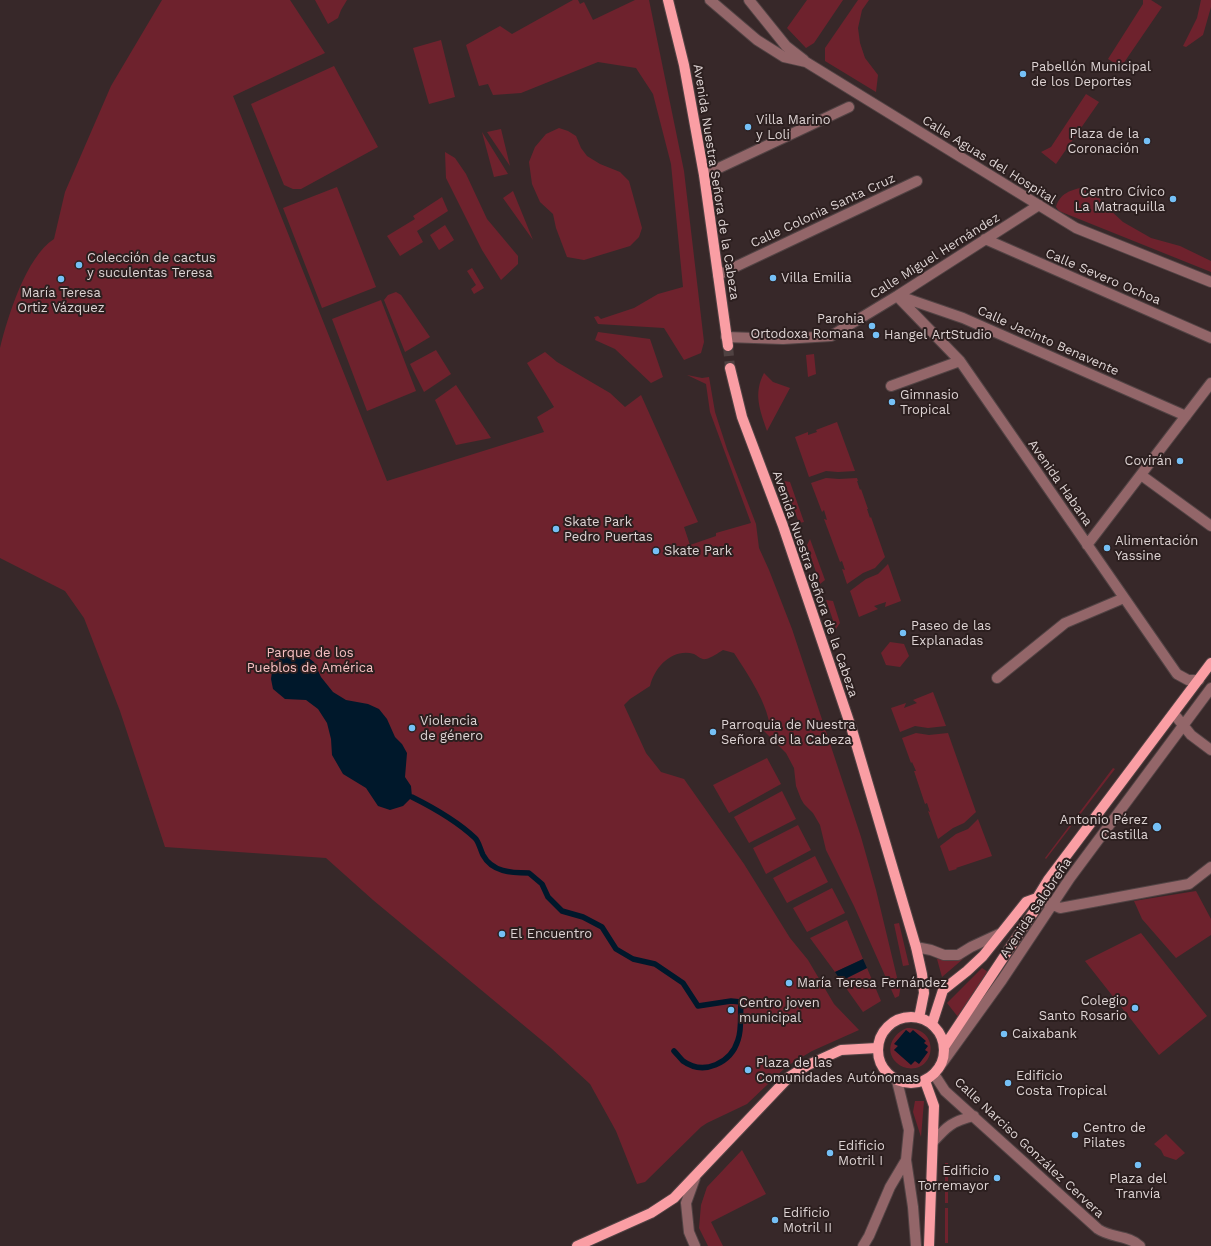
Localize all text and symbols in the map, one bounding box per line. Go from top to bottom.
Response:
place label: Pabellón Municipal de los Deportes [1031,59,1151,90]
street label: Avenida Nuestra Señora de la Cabeza [690,63,742,301]
marker: Pabellón Municipal de los Deportes [1018,69,1028,79]
place label: Villa Marino y Loli [756,112,831,143]
street label: Calle Aguas del Hospital [919,112,1059,208]
marker: Villa Marino y Loli [743,122,753,132]
place label: Plaza de la Coronación [1067,126,1139,157]
marker: Plaza de la Coronación [1142,136,1152,146]
street label: Calle Colonia Santa Cruz [748,171,898,251]
place label: Centro Cívico La Matraquilla [1074,184,1165,215]
marker: Centro Cívico La Matraquilla [1168,194,1178,204]
street label: Calle Miguel Hernández [867,210,1003,302]
street label: Calle Severo Ochoa [1043,246,1163,308]
place label: Colección de cactus y suculentas Teresa [87,250,216,281]
marker: Colección de cactus y suculentas Teresa [74,260,84,270]
place label: Villa Emilia [781,270,852,286]
marker: Villa Emilia [768,273,778,283]
marker: María Teresa Ortiz Vázquez [56,274,66,284]
place label: María Teresa Ortiz Vázquez [17,285,105,316]
street label: Calle Jacinto Benavente [975,303,1121,379]
place label: Parohia Ortodoxa Romana [751,311,864,342]
marker: Parohia Ortodoxa Romana [867,321,877,331]
place label: Hangel ArtStudio [884,327,992,343]
marker: Hangel ArtStudio [871,330,881,340]
place label: Gimnasio Tropical [900,387,959,418]
marker: Gimnasio Tropical [887,397,897,407]
street label: Avenida Habana [1024,437,1096,529]
place label: Covirán [1125,453,1172,469]
marker: Covirán [1175,456,1185,466]
street label: Avenida Nuestra Señora de la Cabeza [769,469,861,699]
place label: Skate Park Pedro Puertas [564,514,653,545]
marker: Skate Park Pedro Puertas [551,524,561,534]
place label: Alimentación Yassine [1115,533,1198,564]
place label: Skate Park [664,543,732,559]
marker: Alimentación Yassine [1102,543,1112,553]
marker: Skate Park [651,546,661,556]
place label: Paseo de las Explanadas [911,618,991,649]
marker: Paseo de las Explanadas [898,628,908,638]
park label: Parque de los Pueblos de América [247,645,373,676]
place label: Violencia de género [420,713,483,744]
place label: Parroquia de Nuestra Señora de la Cabeza [721,717,856,748]
marker: Violencia de género [407,723,417,733]
marker: Parroquia de Nuestra Señora de la Cabeza [708,727,718,737]
place label: Antonio Pérez Castilla [1060,812,1148,843]
marker: Antonio Pérez Castilla [1151,821,1163,833]
street label: Avenida Salobreña [997,855,1075,961]
place label: El Encuentro [510,926,592,942]
marker: El Encuentro [497,929,507,939]
place label: María Teresa Fernández [797,975,947,991]
marker: María Teresa Fernández [784,978,794,988]
place label: Colegio Santo Rosario [1039,993,1127,1024]
place label: Centro joven municipal [739,995,820,1026]
marker: Colegio Santo Rosario [1130,1003,1140,1013]
marker: Centro joven municipal [726,1005,736,1015]
place label: Caixabank [1012,1026,1077,1042]
marker: Caixabank [999,1029,1009,1039]
place label: Plaza de las Comunidades Autónomas [756,1055,919,1086]
marker: Plaza de las Comunidades Autónomas [743,1065,753,1075]
place label: Edificio Costa Tropical [1016,1068,1107,1099]
street label: Calle Narciso González Cervera [951,1075,1107,1221]
marker: Edificio Costa Tropical [1003,1078,1013,1088]
place label: Centro de Pilates [1083,1120,1146,1151]
marker: Centro de Pilates [1070,1130,1080,1140]
place label: Edificio Motril I [838,1138,885,1169]
marker: Edificio Motril I [825,1148,835,1158]
marker: Plaza del Tranvía [1133,1160,1143,1170]
place label: Edificio Torremayor [918,1163,989,1194]
place label: Plaza del Tranvía [1109,1171,1167,1202]
marker: Edificio Torremayor [992,1173,1002,1183]
place label: Edificio Motril II [783,1205,832,1236]
marker: Edificio Motril II [770,1215,780,1225]

